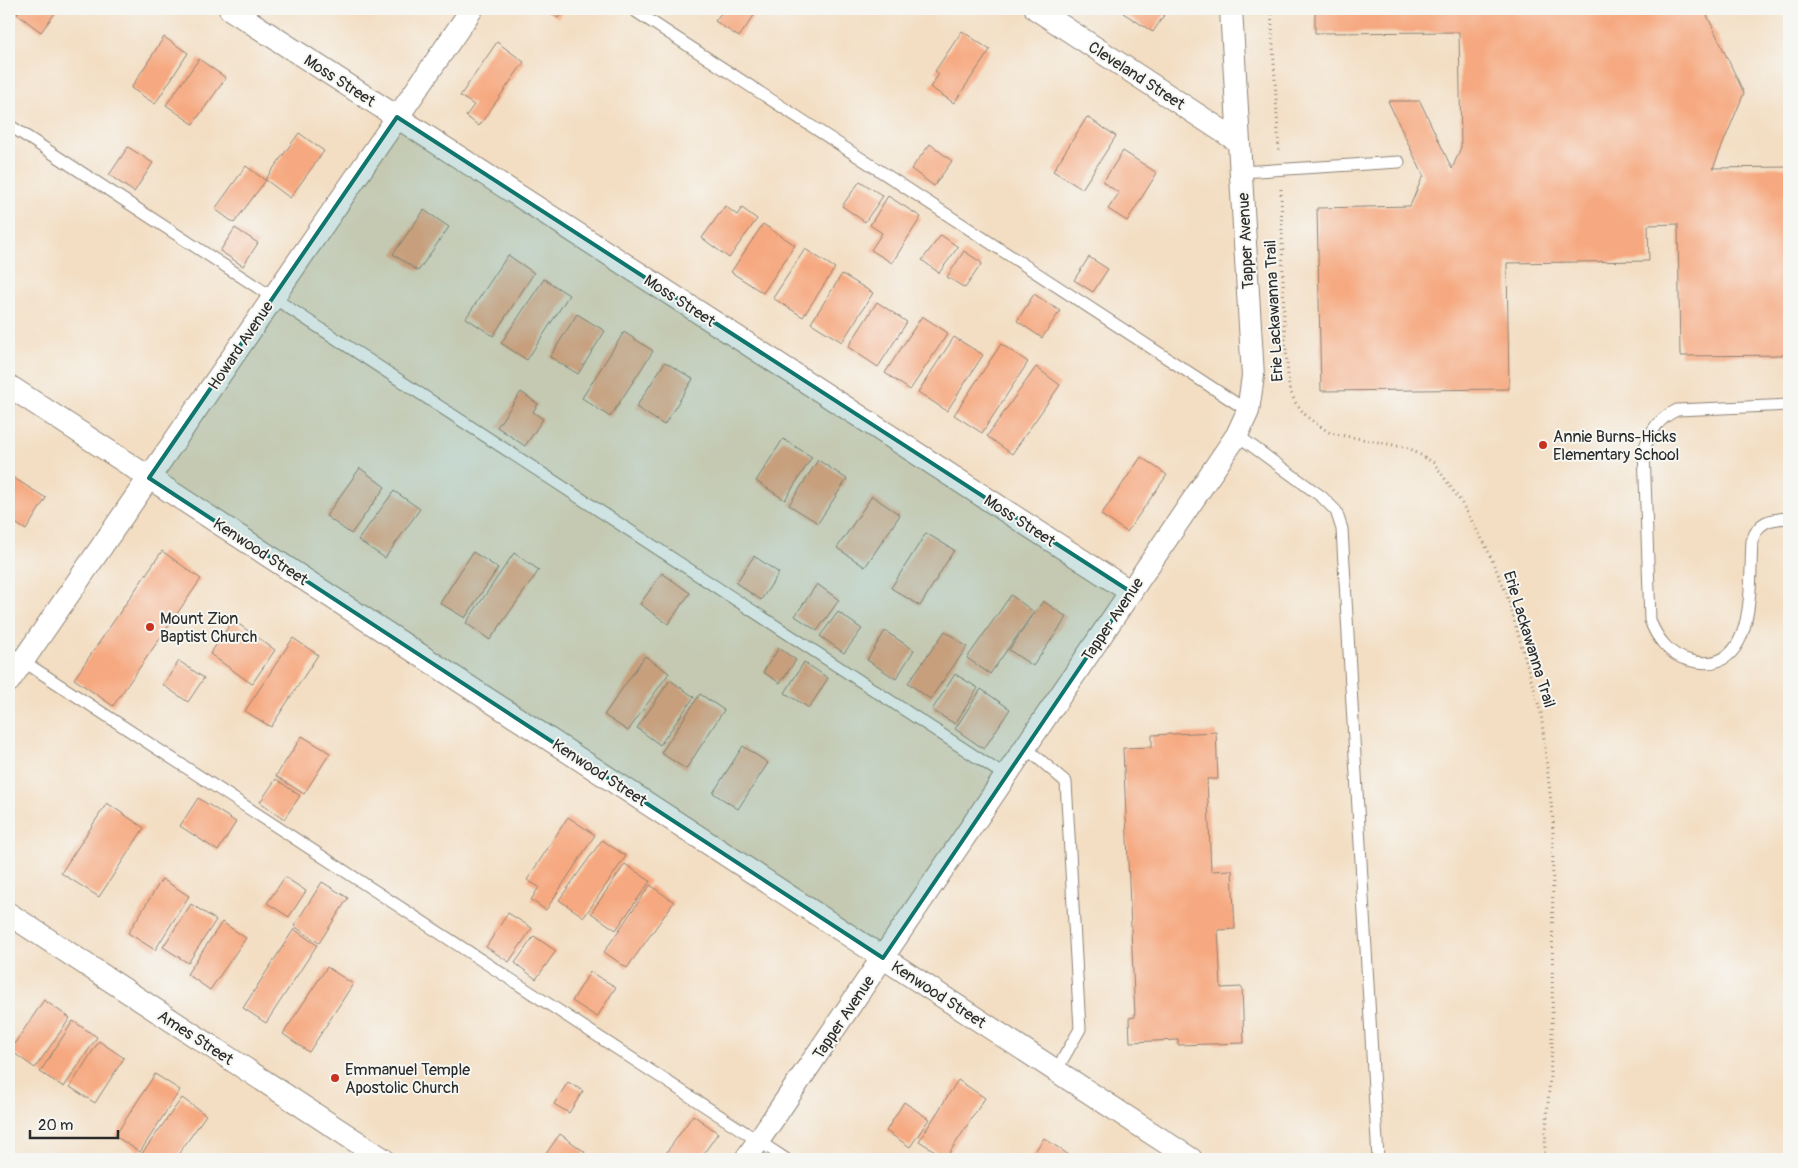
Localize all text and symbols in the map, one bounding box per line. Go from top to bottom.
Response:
street label: Cleveland Street [1084,37,1189,115]
street label: Moss Street [300,50,379,112]
street label: Tapper Avenue [1233,192,1259,290]
street label: Erie Lackawanna Trail [1260,240,1288,382]
street label: Moss Street [640,270,719,332]
street label: Howard Avenue [204,297,278,394]
place label: Annie Burns-Hicks Elementary School [1553,427,1679,465]
marker: Annie Burns-Hicks Elementary School [1537,439,1549,451]
street label: Moss Street [980,490,1059,552]
street label: Kenwood Street [209,514,312,590]
street label: Erie Lackawanna Trail [1499,569,1559,710]
street label: Tapper Avenue [1077,574,1148,665]
place label: Mount Zion Baptist Church [160,609,257,647]
marker: Mount Zion Baptist Church [144,621,156,633]
street label: Kenwood Street [548,735,651,811]
street label: Kenwood Street [887,957,990,1033]
street label: Tapper Avenue [808,972,879,1063]
street label: Ames Street [154,1006,237,1070]
place label: Emmanuel Temple Apostolic Church [345,1060,470,1098]
marker: Emmanuel Temple Apostolic Church [329,1072,341,1084]
scale bar [30,1108,118,1140]
text: 20 m [38,1116,73,1135]

